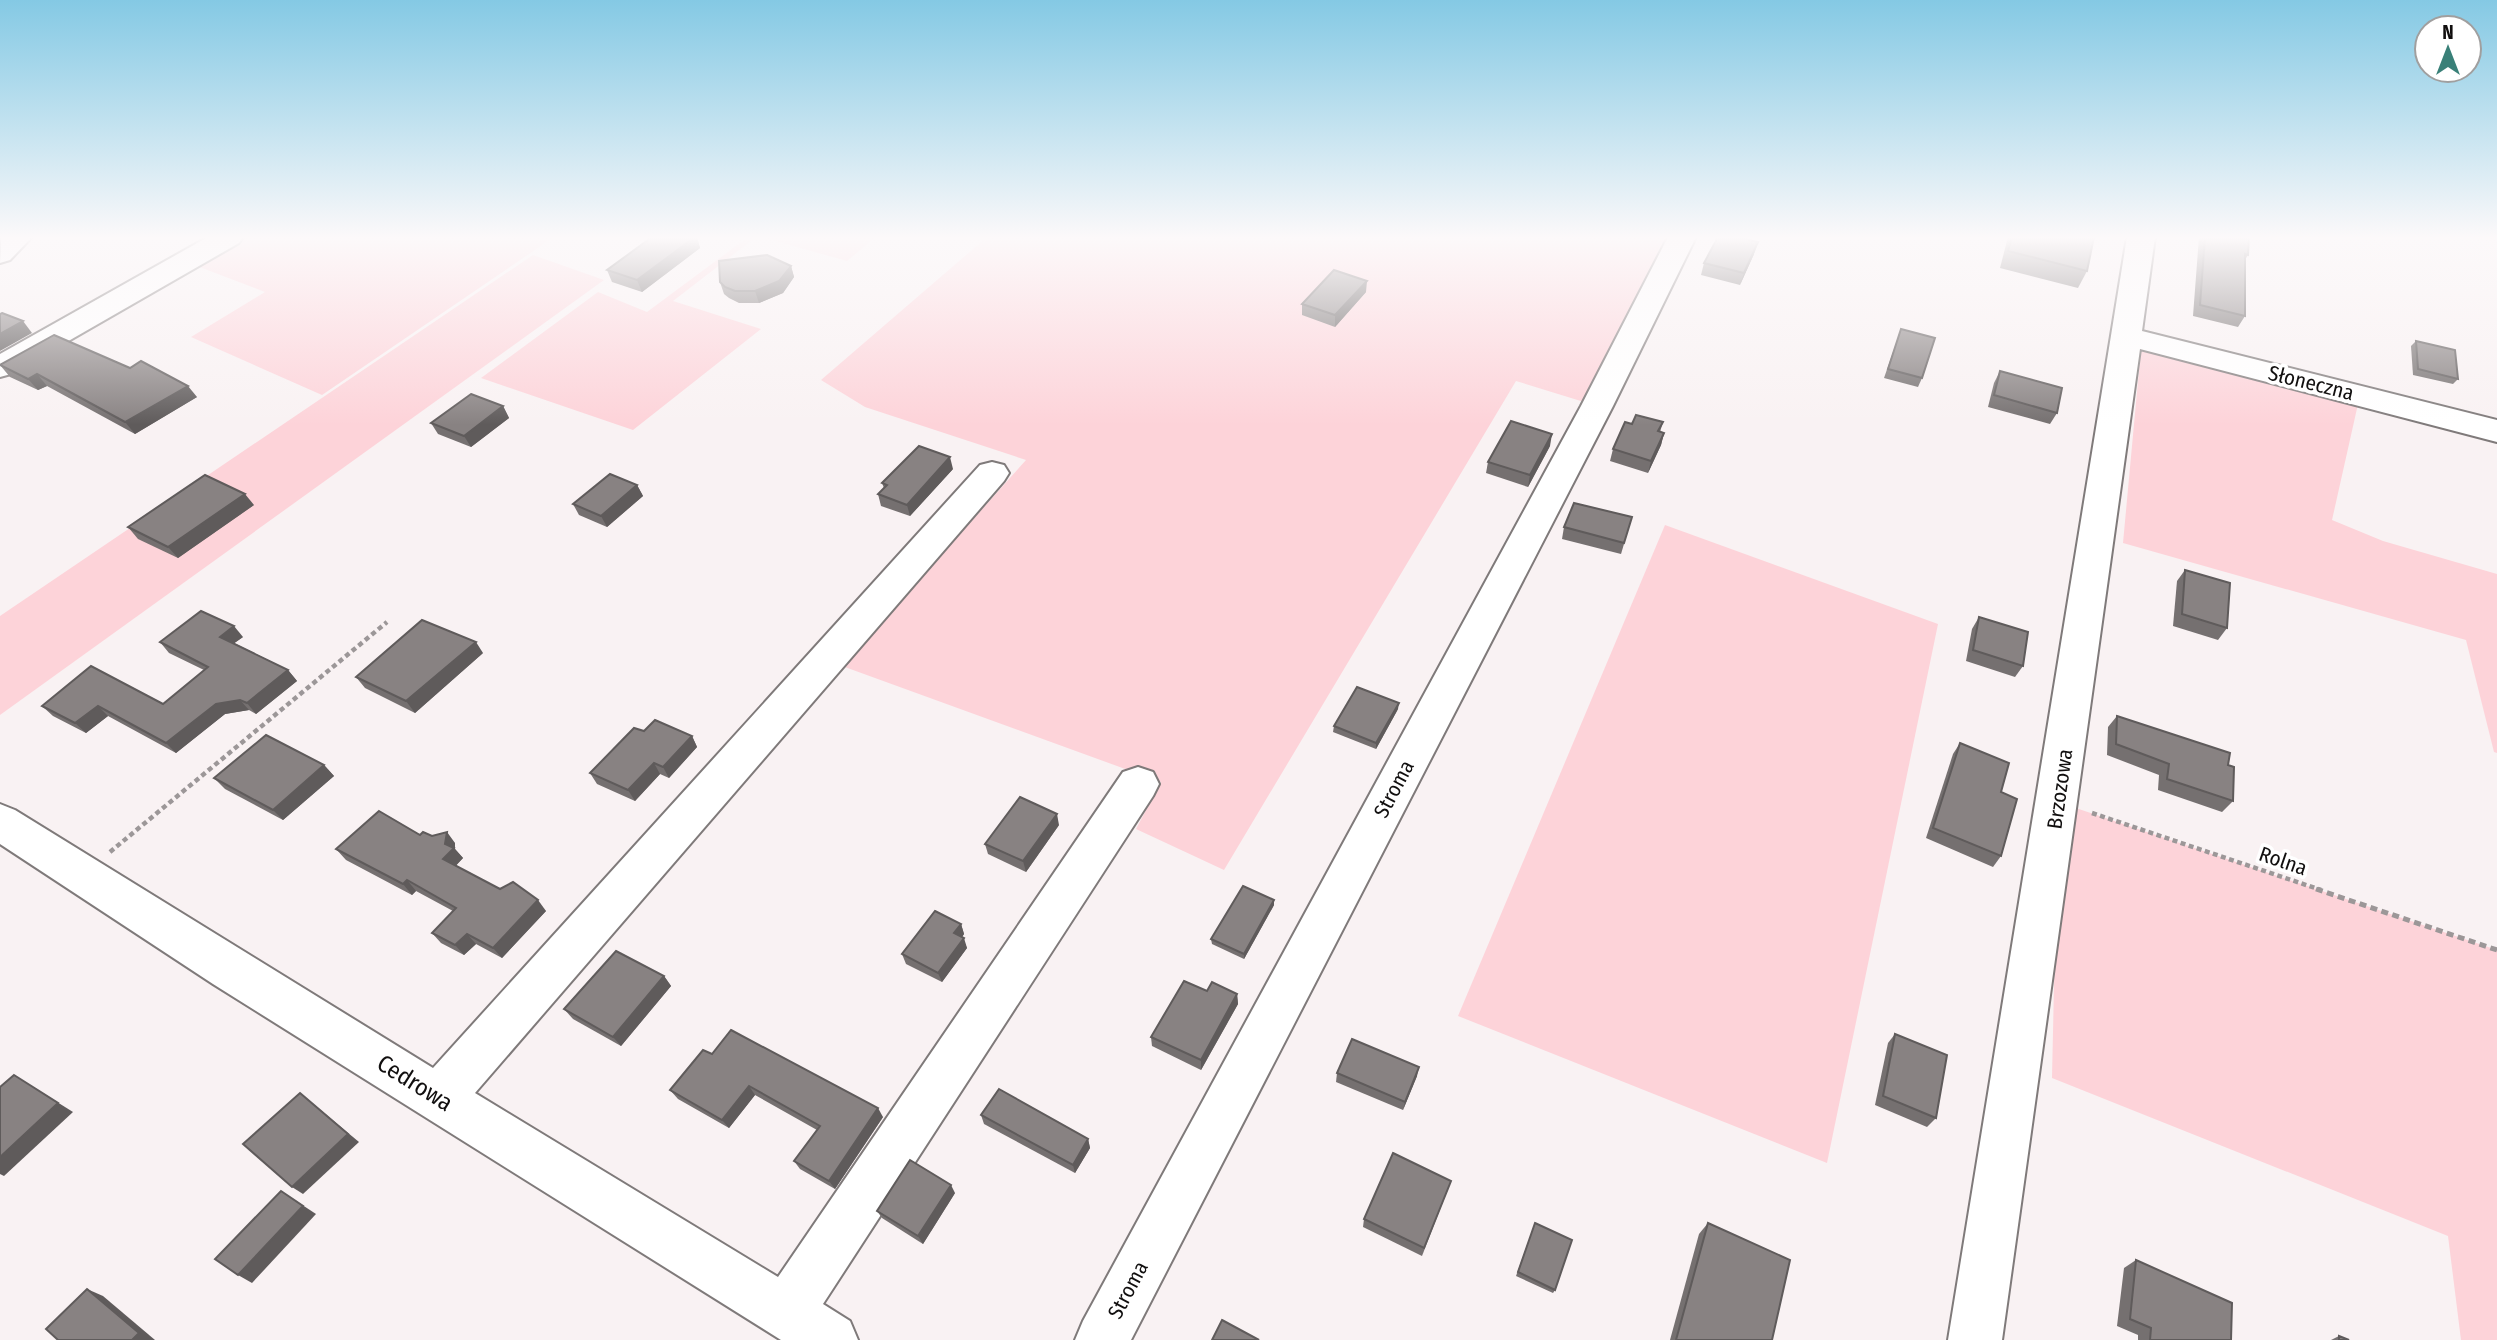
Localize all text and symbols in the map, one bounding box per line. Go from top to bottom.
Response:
north arrow [2413,14,2483,84]
text: N [2442,21,2454,44]
street label: Słoneczna [2265,360,2357,406]
street label: Brzozowa [2042,747,2078,831]
street label: Stroma [1368,756,1420,822]
street label: Rolna [2256,841,2310,881]
street label: Cedrowa [372,1049,458,1117]
street label: Stroma [1102,1257,1154,1323]

